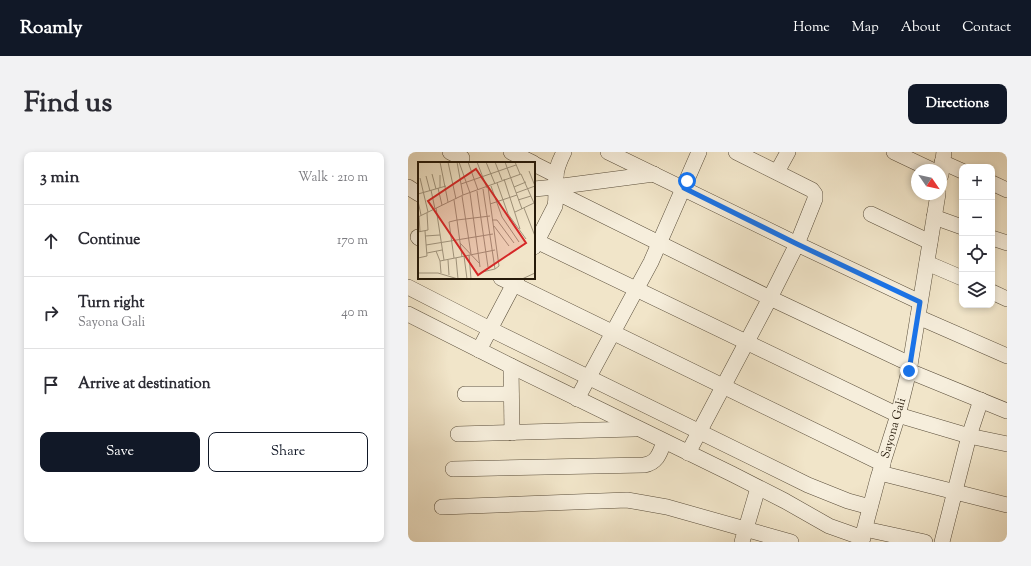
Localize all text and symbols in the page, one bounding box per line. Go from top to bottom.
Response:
text: Roamly [20,15,83,42]
text: Home [793,18,830,38]
text: Map [852,18,879,38]
text: About [901,18,940,38]
text: Contact [962,18,1011,38]
text: Find us [24,84,112,124]
button: Directions [908,84,1007,124]
inset map [418,162,535,279]
north arrow [911,164,947,200]
map controls [959,164,995,308]
button: + [959,164,995,200]
text: 3 min [40,166,79,190]
text: Walk · 210 m [298,169,368,187]
route start [678,172,696,190]
button: − [959,200,995,236]
icon: ahead [40,230,62,252]
text: Continue [78,230,140,251]
text: 170 m [337,232,368,250]
button: locate [959,236,995,272]
button: layers [959,272,995,308]
text: Turn right [78,293,144,314]
icon: right [40,302,62,324]
text: 40 m [341,304,368,322]
text: Sayona Gali [78,314,145,332]
route end [900,362,918,380]
icon: arrive [40,374,62,396]
text: Arrive at destination [78,374,211,395]
street label: Sayona Gali [877,395,911,461]
button: Save [40,432,200,472]
button: Share [208,432,368,472]

